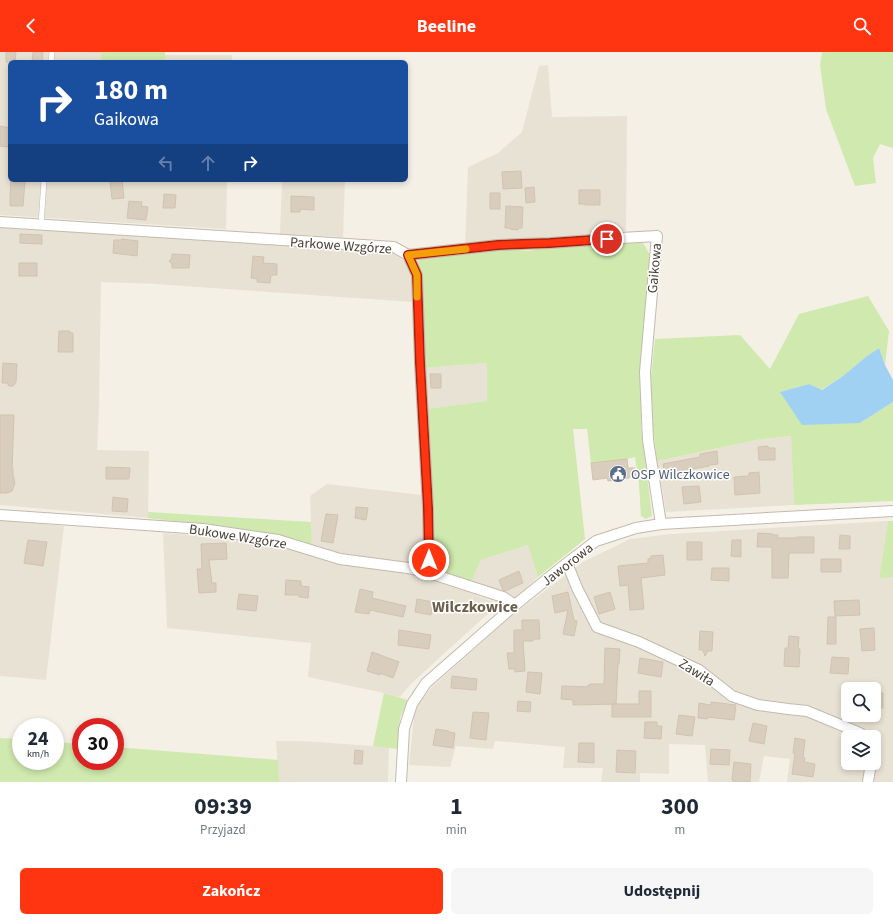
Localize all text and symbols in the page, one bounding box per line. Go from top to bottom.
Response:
text: Beeline [417,14,476,39]
icon: back [20,15,42,37]
icon: search [851,15,873,37]
text: 180 m [94,70,168,110]
icon: right [28,76,80,128]
text: Gaikowa [94,107,159,132]
icon: left [155,152,177,174]
icon: ahead [197,152,219,174]
icon: right [239,152,261,174]
pin [590,222,624,256]
icon: arrive [596,228,618,250]
street label: Parkowe Wzgórze [289,232,393,260]
street label: Gaikowa [643,242,667,294]
public building icon: OSP Wilczkowice [608,464,628,484]
place label: OSP Wilczkowice [631,465,730,485]
street label: Bukowe Wzgórze [188,519,288,555]
street label: Jaworowa [538,538,598,591]
position arrow [408,539,450,581]
district label: Wilczkowice [432,596,518,618]
street label: Zawiła [675,654,718,692]
map controls [841,682,881,770]
button: search [841,682,881,722]
speed limit sign: 30 [72,718,124,770]
text: 24 [27,725,49,753]
button: layers [841,730,881,770]
text: km/h [27,747,49,761]
text: 09:39 [194,789,252,824]
text: 1 [450,789,463,824]
text: 300 [661,789,699,824]
text: Przyjazd [200,821,246,839]
text: min [446,821,467,839]
text: m [675,821,685,839]
button: Zakończ [20,868,443,914]
button: Udostępnij [451,868,873,914]

